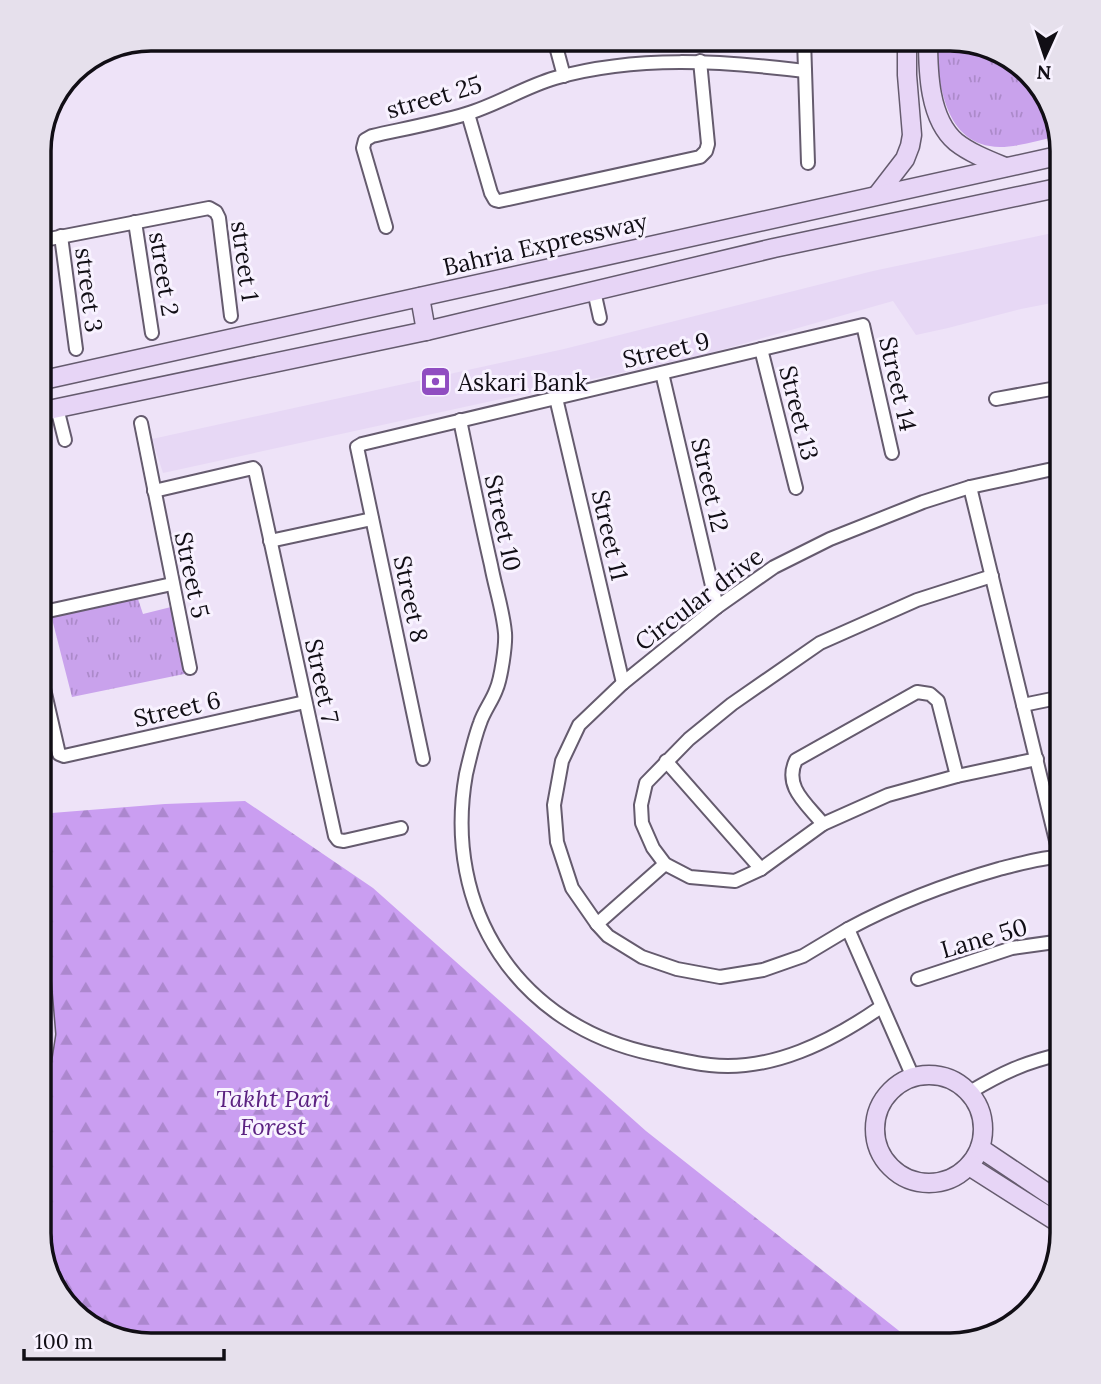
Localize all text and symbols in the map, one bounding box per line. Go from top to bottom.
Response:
north arrow [1010,21,1080,91]
text: N [1036,61,1052,85]
street label: street 25 [383,69,485,125]
street label: Bahria Expressway [440,205,650,283]
street label: street 1 [224,219,266,303]
street label: street 2 [142,230,186,318]
street label: street 3 [68,246,110,334]
street label: Street 9 [620,325,712,375]
street label: Street 14 [872,334,924,434]
street label: Street 13 [772,362,826,464]
bank icon: Askari Bank [418,365,452,399]
place label: Askari Bank [457,367,588,398]
street label: Street 12 [684,435,736,535]
street label: Street 10 [478,472,528,574]
street label: Street 11 [585,487,635,583]
street label: Street 5 [168,529,216,621]
street label: Circular drive [629,541,769,657]
street label: Street 8 [387,553,435,645]
street label: Street 7 [298,636,346,726]
street label: Street 6 [131,684,223,734]
street label: Lane 50 [937,911,1031,965]
park label: Takht Pari Forest [216,1083,330,1142]
scale bar [24,1318,224,1362]
text: 100 m [35,1328,93,1355]

